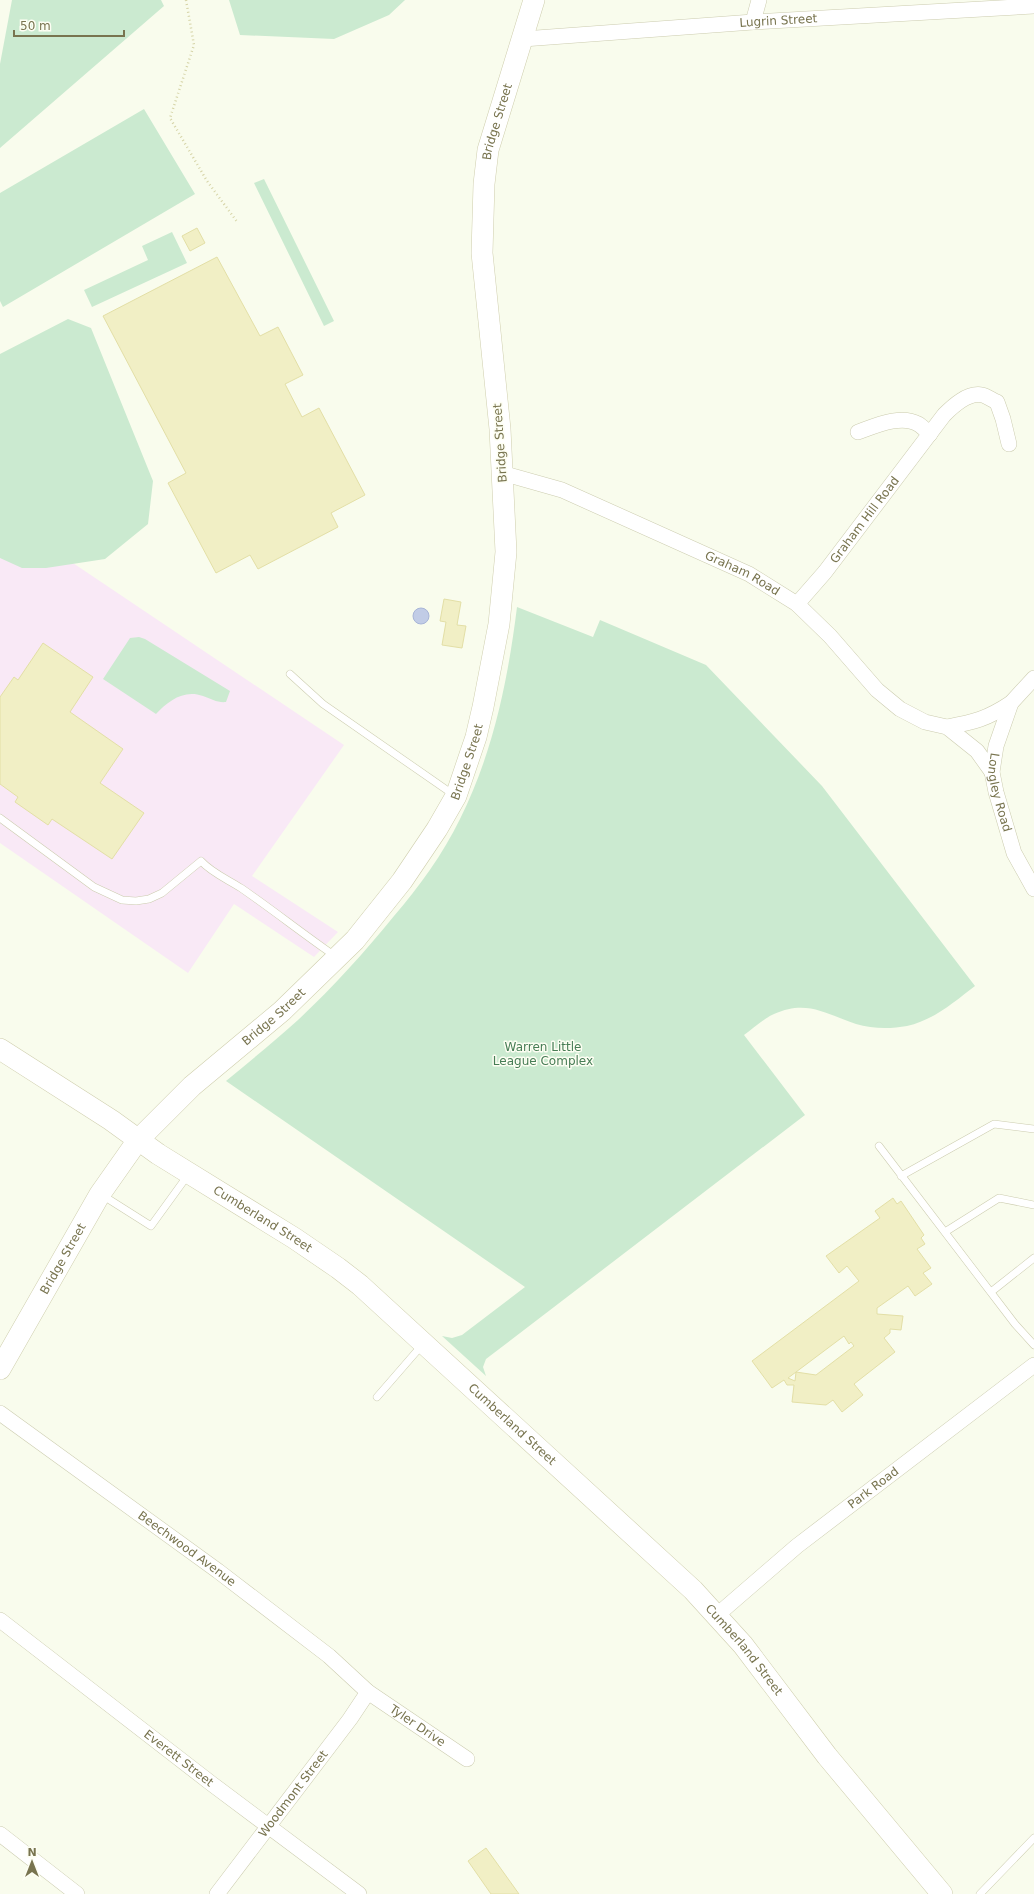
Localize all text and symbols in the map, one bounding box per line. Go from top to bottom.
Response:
street label: Lugrin Street [739,11,818,30]
scale bar [14,12,124,38]
text: 50 m [20,19,51,33]
street label: Bridge Street [480,81,515,161]
street label: Bridge Street [490,403,510,483]
street label: Graham Hill Road [827,474,902,566]
street label: Graham Road [703,548,782,598]
street label: Bridge Street [448,722,486,802]
street label: Longley Road [985,752,1014,834]
street label: Bridge Street [239,985,308,1048]
park label: Warren Little League Complex [493,1040,593,1068]
street label: Cumberland Street [211,1183,315,1255]
street label: Bridge Street [37,1221,89,1297]
street label: Cumberland Street [465,1381,559,1468]
street label: Park Road [845,1464,901,1512]
street label: Beechwood Avenue [135,1508,239,1589]
street label: Cumberland Street [702,1601,786,1698]
street label: Tyler Drive [386,1701,448,1749]
street label: Everett Street [141,1727,216,1790]
street label: Woodmont Street [256,1747,331,1840]
north arrow [12,1842,52,1882]
text: N [27,1846,37,1859]

